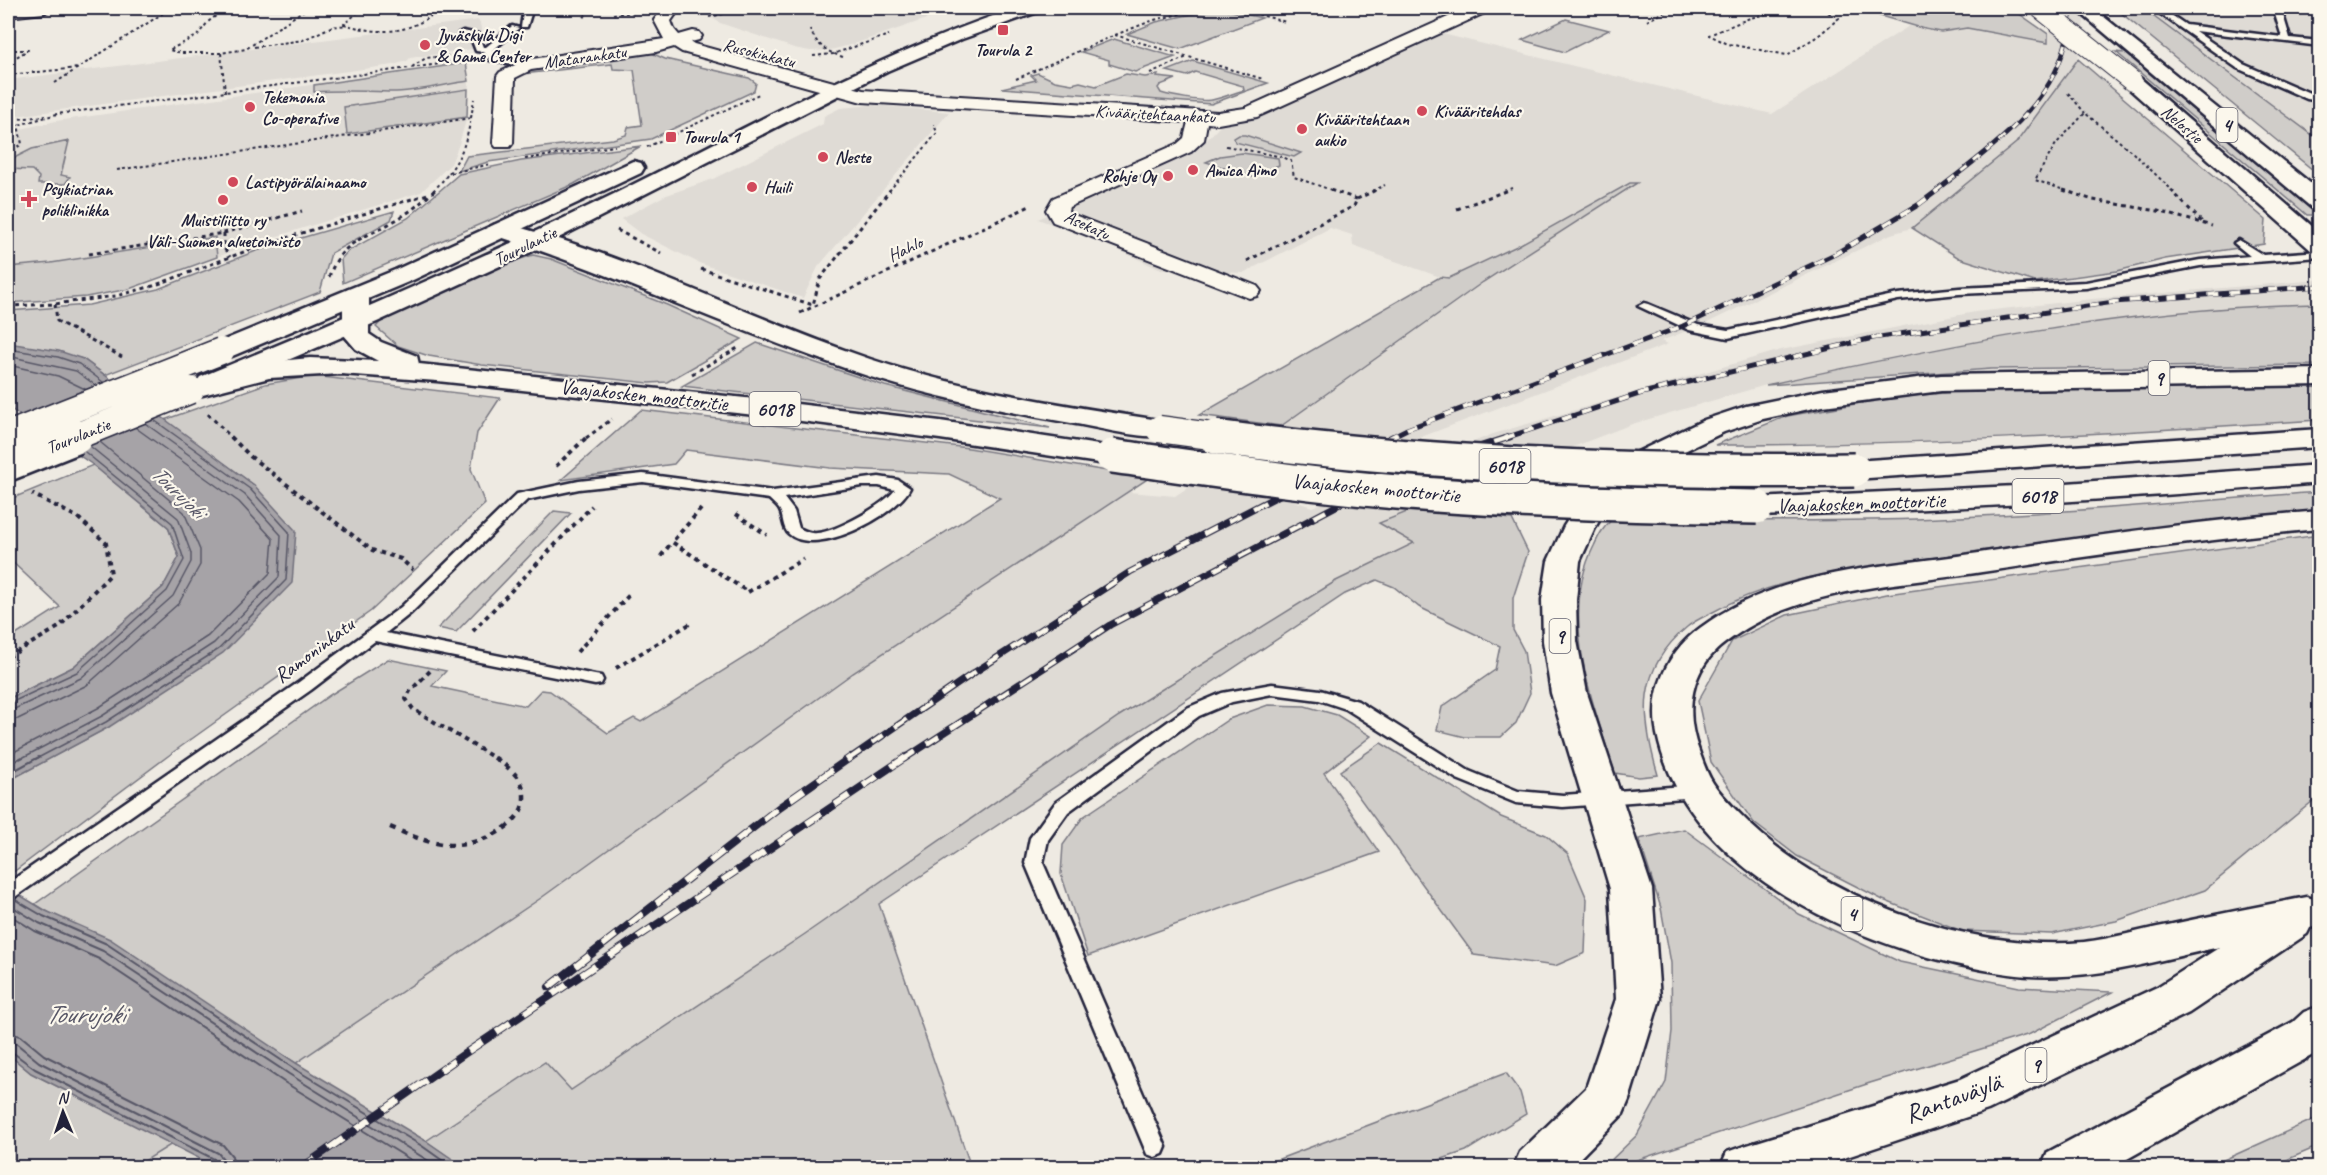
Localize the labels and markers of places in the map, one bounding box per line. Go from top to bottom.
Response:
marker: Tourula 2 [996,23,1010,37]
place label: Jyväskylä Digi & Game Center [435,24,533,67]
marker: Jyväskylä Digi & Game Center [418,38,432,52]
place label: Tourula 2 [975,39,1033,61]
place label: Tekemonia Co-operative [262,86,340,129]
marker: Tekemonia Co-operative [243,100,257,114]
place label: Kivääritehdas [1434,100,1522,122]
marker: Kivääritehdas [1415,104,1429,118]
place label: Kivääritehtaan aukio [1314,108,1410,151]
marker: Kivääritehtaan aukio [1295,122,1309,136]
place label: Tourula 1 [683,126,742,148]
marker: Tourula 1 [664,130,678,144]
place label: Neste [835,146,873,168]
marker: Neste [816,150,830,164]
place label: Amica Aimo [1205,159,1277,181]
marker: Amica Aimo [1186,163,1200,177]
place label: Rohje Oy [1102,165,1158,187]
marker: Rohje Oy [1161,169,1175,183]
place label: Lastipyörälainaamo [245,171,367,193]
marker: Lastipyörälainaamo [226,175,240,189]
place label: Huili [764,176,794,198]
place label: Psykiatrian poliklinikka [42,178,114,221]
marker: Huili [745,180,759,194]
marker: Psykiatrian poliklinikka [20,190,38,208]
marker: Muistiliitto ry Väli-Suomen aluetoimisto [216,193,230,207]
place label: Muistiliitto ry Väli-Suomen aluetoimisto [146,209,301,252]

